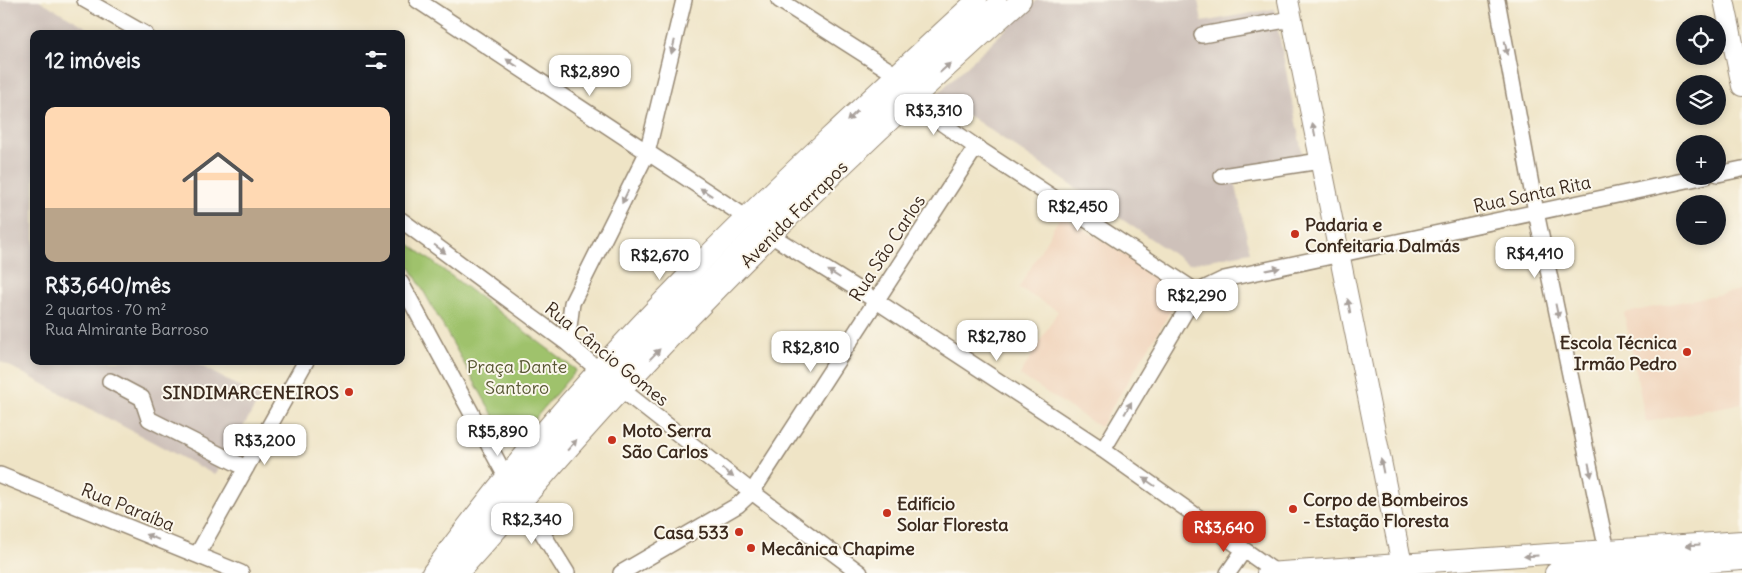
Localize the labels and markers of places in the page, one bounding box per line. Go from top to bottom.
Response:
pin: R$2,890 [544,54,636,97]
pin: R$3,310 [888,94,980,136]
pin: R$2,450 [1032,190,1124,232]
place label: Padaria e Confeitaria Dalmás [1305,213,1460,257]
marker: Padaria e Confeitaria Dalmás [1289,228,1301,240]
pin: R$4,410 [1489,236,1581,279]
pin: R$2,670 [614,238,706,281]
pin: R$2,290 [1151,278,1243,321]
pin: R$2,780 [951,320,1043,362]
pin: R$2,810 [765,330,857,373]
place label: Escola Técnica Irmão Pedro [1560,331,1677,375]
marker: Escola Técnica Irmão Pedro [1681,346,1693,358]
place label: SINDIMARCENEIROS [162,381,339,404]
marker: SINDIMARCENEIROS [343,386,355,398]
pin: R$5,890 [452,414,544,457]
place label: Moto Serra São Carlos [622,419,711,463]
pin: R$3,200 [219,424,311,466]
marker: Moto Serra São Carlos [606,434,618,446]
place label: Corpo de Bombeiros - Estação Floresta [1303,488,1468,532]
place label: Edifício Solar Floresta [897,492,1008,536]
pin: R$2,340 [486,502,578,545]
marker: Corpo de Bombeiros - Estação Floresta [1287,503,1299,515]
marker: Edifício Solar Floresta [881,507,893,519]
pin: R$3,640 [1178,510,1270,553]
place label: Casa 533 [653,521,729,544]
marker: Casa 533 [733,526,745,538]
place label: Mecânica Chapime [761,537,915,560]
marker: Mecânica Chapime [745,542,757,554]

